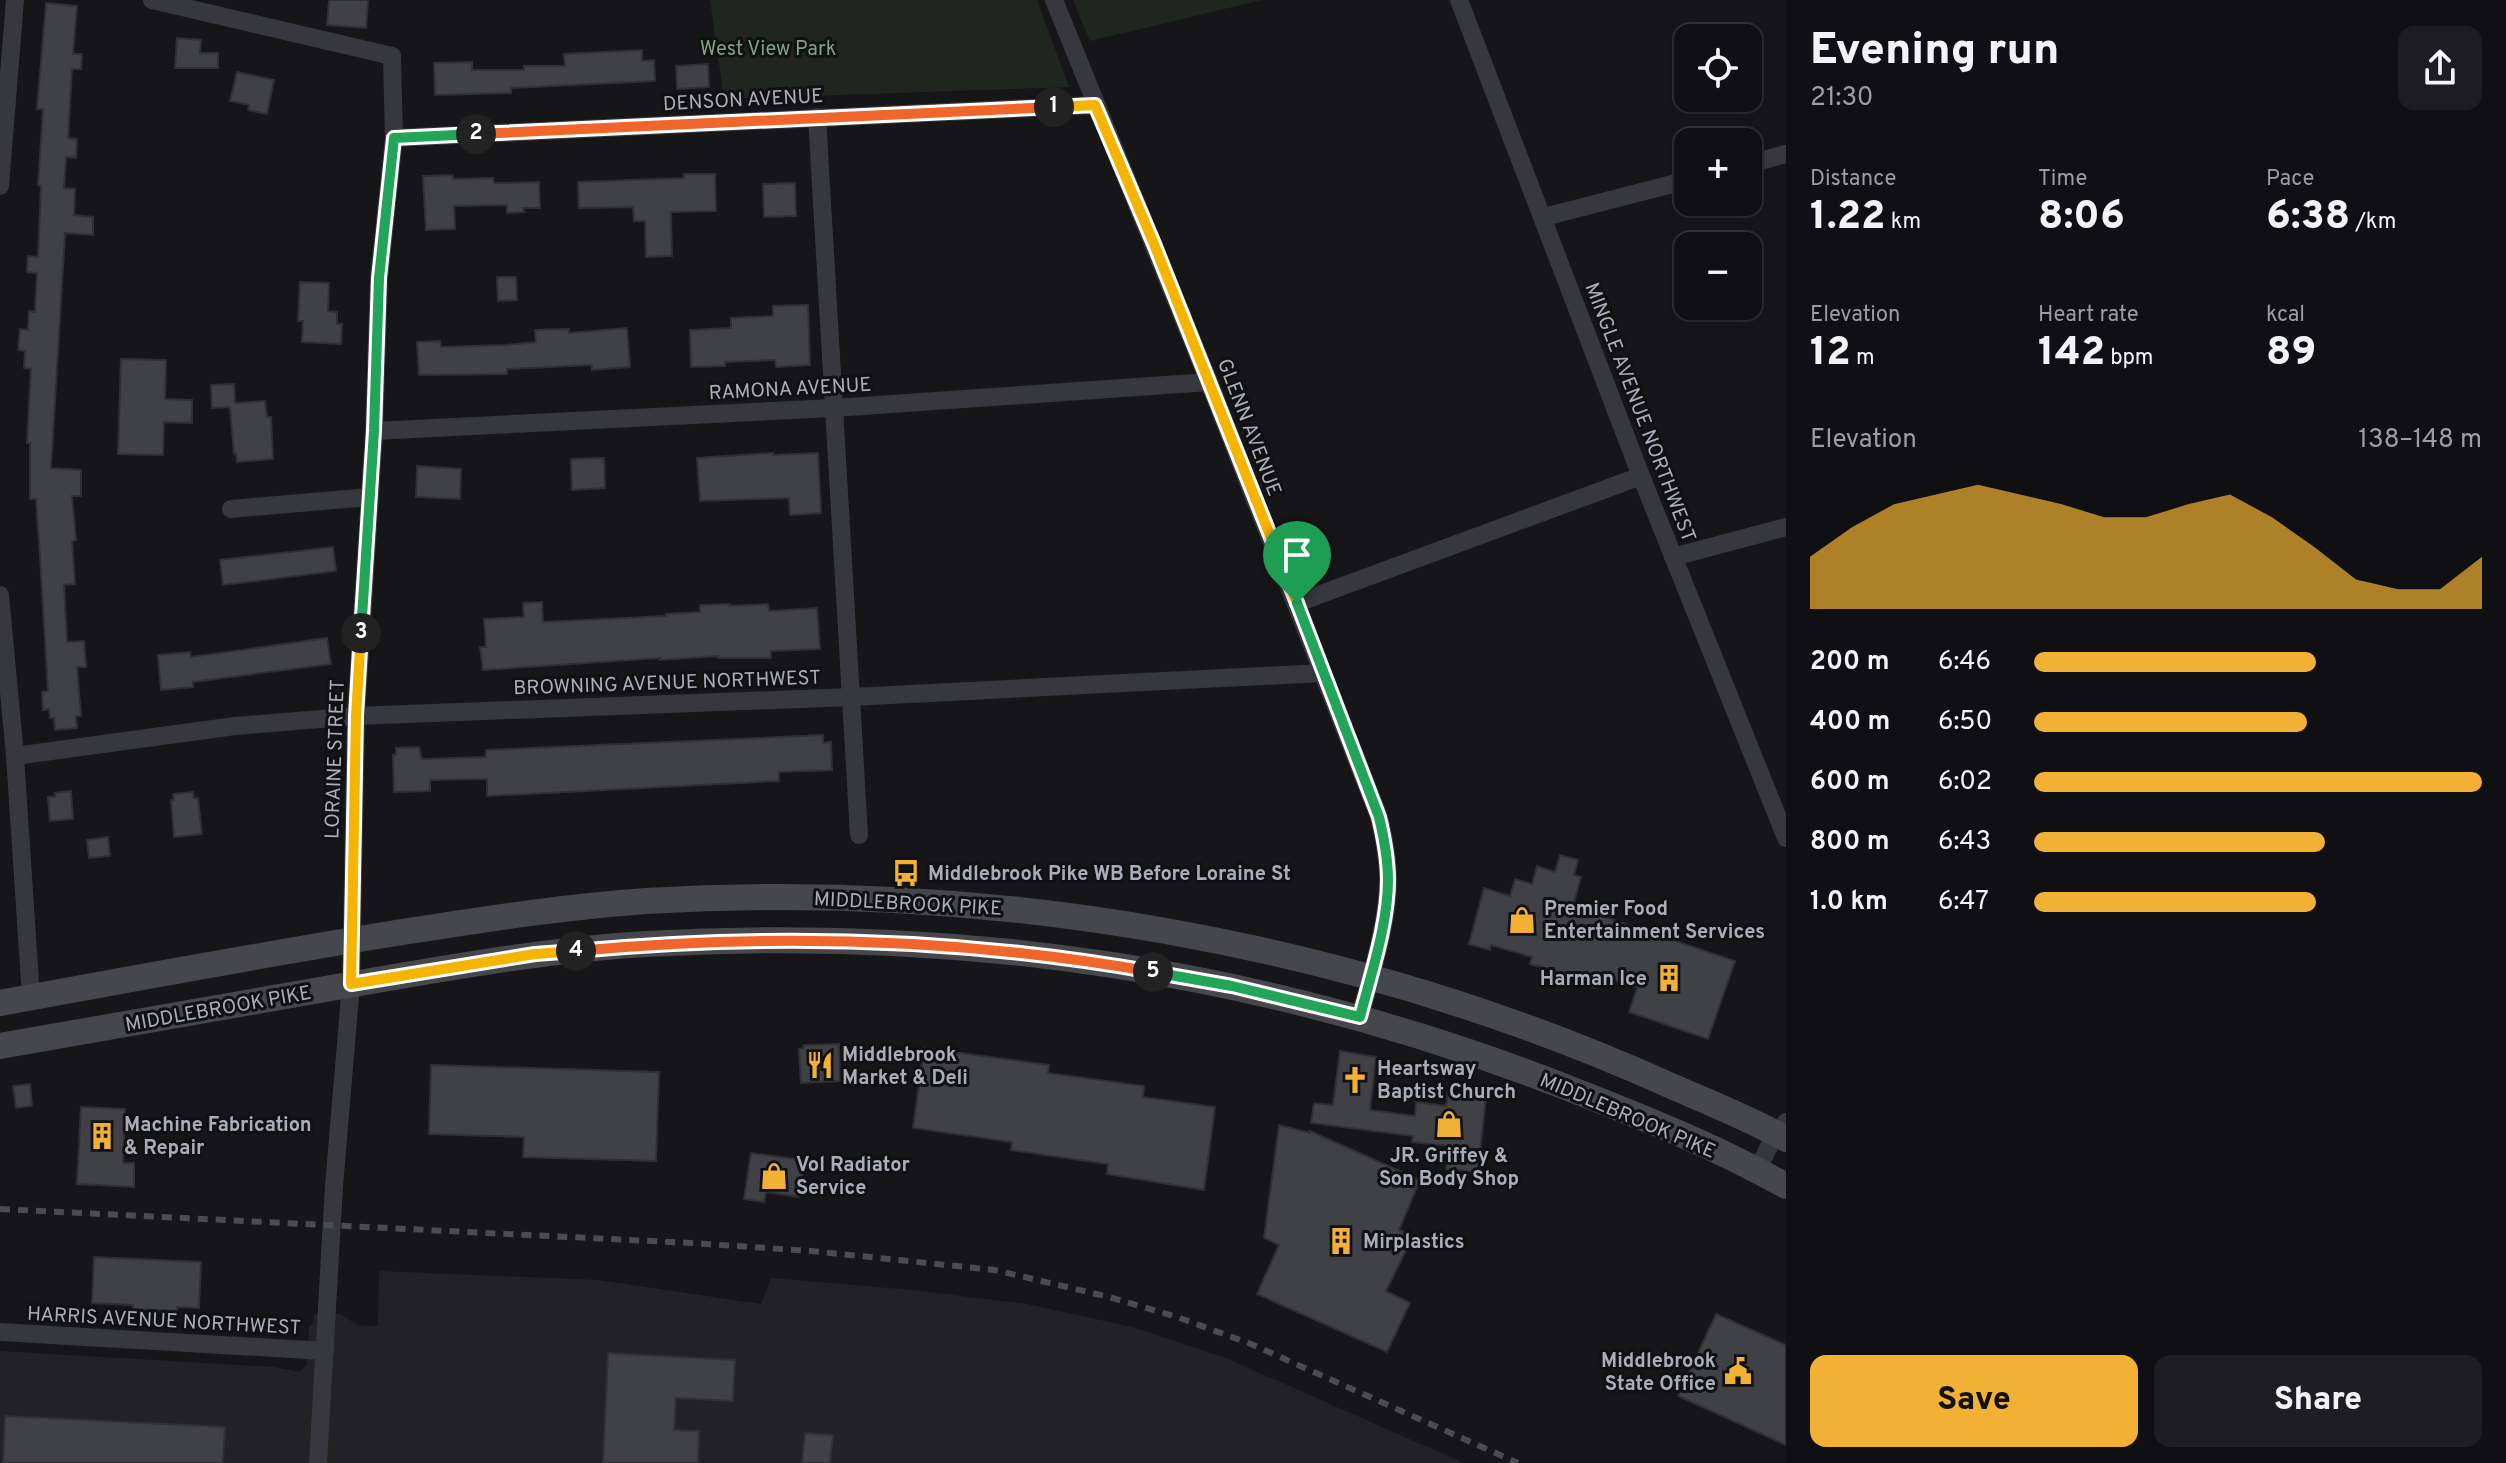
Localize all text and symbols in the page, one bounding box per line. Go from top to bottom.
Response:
map controls [1674,24,1762,320]
button: locate [1674,24,1762,112]
text: Evening run [1810,24,2059,80]
button: share [2398,26,2482,110]
park label: West View Park [700,37,836,63]
text: 21:30 [1810,82,1874,115]
street label: DENSON AVENUE [662,84,824,118]
pin: 1 [1034,87,1074,127]
text: 1 [1050,93,1058,120]
pin: 2 [456,114,496,154]
text: 2 [469,120,483,147]
button: + [1674,128,1762,216]
text: Distance [1810,166,1896,193]
text: Time [2038,166,2087,193]
text: Pace [2266,166,2314,193]
text: 1.22 [1810,193,1886,243]
text: 8:06 [2038,193,2125,243]
text: 6:38 [2266,193,2350,243]
text: km [1886,209,1921,236]
text: /km [2350,209,2396,236]
button: − [1674,232,1762,320]
street label: MINGLE AVENUE NORTHWEST [1578,279,1701,546]
text: Elevation [1810,302,1900,329]
text: Heart rate [2038,302,2139,329]
text: kcal [2266,302,2305,329]
text: 12 [1810,329,1851,379]
text: 142 [2038,329,2105,379]
text: 89 [2266,329,2316,379]
text: m [1851,345,1875,372]
text: bpm [2105,345,2154,372]
street label: GLENN AVENUE [1210,355,1286,500]
street label: RAMONA AVENUE [708,373,872,407]
text: Elevation [1810,424,1917,457]
text: 138–148 m [2358,424,2482,457]
pin [1263,521,1331,603]
icon: arrive [1275,533,1319,577]
pin: 3 [341,613,381,653]
text: 3 [354,619,368,646]
text: 200 m [1810,646,1889,679]
text: 6:46 [1938,646,1991,679]
street label: BROWNING AVENUE NORTHWEST [513,666,821,702]
street label: LORAINE STREET [320,679,352,839]
text: 400 m [1810,706,1890,739]
text: 6:50 [1938,706,1992,739]
text: 600 m [1810,766,1890,799]
text: 6:02 [1938,766,1992,799]
text: 800 m [1810,826,1890,859]
text: 6:43 [1938,826,1991,859]
bus stop icon: Middlebrook Pike WB Before Loraine St [891,858,921,888]
place label: Middlebrook Pike WB Before Loraine St [928,862,1291,888]
text: 1.0 km [1810,886,1888,919]
text: 6:47 [1938,886,1989,919]
street label: MIDDLEBROOK PIKE [813,887,1003,923]
place label: Premier Food Entertainment Services [1544,897,1765,946]
shop icon: Premier Food Entertainment Services [1507,905,1537,935]
pin: 4 [556,931,596,971]
text: 4 [569,937,583,964]
pin: 5 [1133,952,1173,992]
text: 5 [1146,958,1160,985]
building icon: Harman Ice [1654,963,1684,993]
place label: Harman Ice [1540,967,1647,993]
street label: MIDDLEBROOK PIKE [123,981,313,1039]
place label: Middlebrook Market & Deli [842,1043,968,1092]
restaurant icon: Middlebrook Market & Deli [805,1050,835,1080]
place label: Heartsway Baptist Church [1377,1057,1516,1106]
church icon: Heartsway Baptist Church [1340,1065,1370,1095]
street label: MIDDLEBROOK PIKE [1535,1068,1719,1166]
shop icon: JR. Griffey & Son Body Shop [1434,1109,1464,1139]
place label: Machine Fabrication & Repair [124,1113,312,1162]
building icon: Machine Fabrication & Repair [87,1121,117,1151]
place label: JR. Griffey & Son Body Shop [1379,1144,1519,1193]
place label: Vol Radiator Service [796,1153,910,1202]
shop icon: Vol Radiator Service [759,1161,789,1191]
building icon: Mirplastics [1326,1226,1356,1256]
place label: Mirplastics [1363,1230,1465,1256]
street label: HARRIS AVENUE NORTHWEST [26,1302,302,1342]
place label: Middlebrook State Office [1601,1349,1716,1398]
button: Save [1810,1355,2138,1447]
button: Share [2154,1355,2482,1447]
public building icon: Middlebrook State Office [1723,1356,1753,1386]

